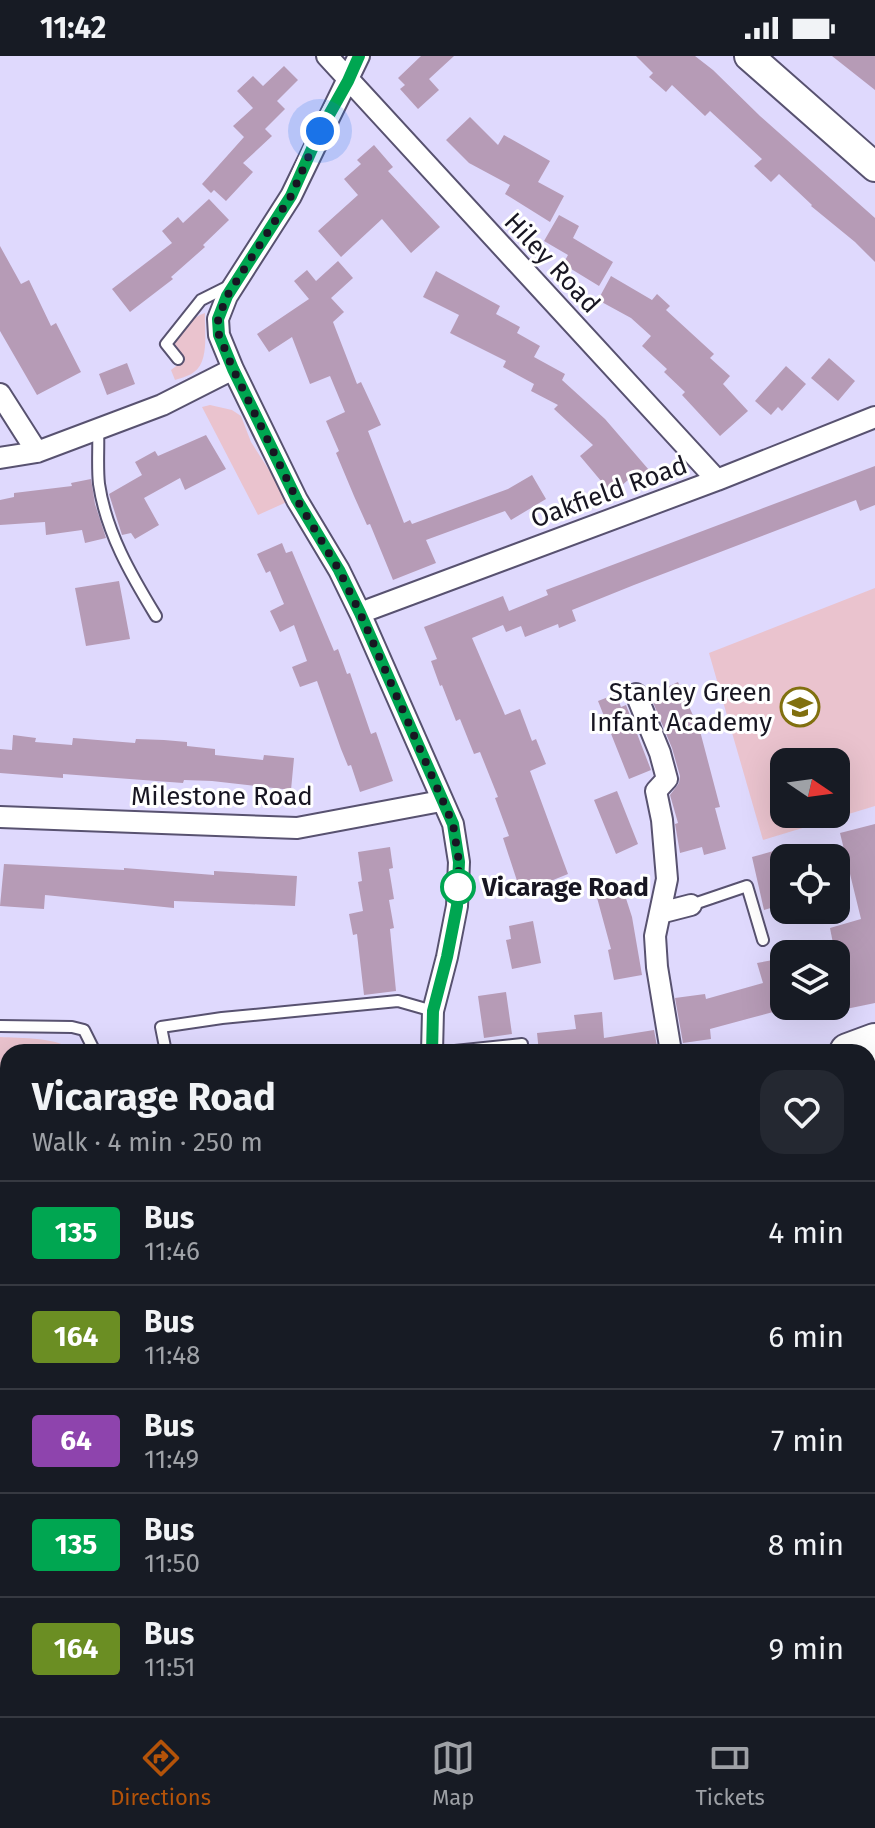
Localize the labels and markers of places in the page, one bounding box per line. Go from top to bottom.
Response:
place label: Stanley Green Infant Academy [589,677,772,738]
school or university icon: Stanley Green Infant Academy [779,686,821,728]
marker: Vicarage Road [441,870,475,904]
place label: Vicarage Road [481,872,649,903]

